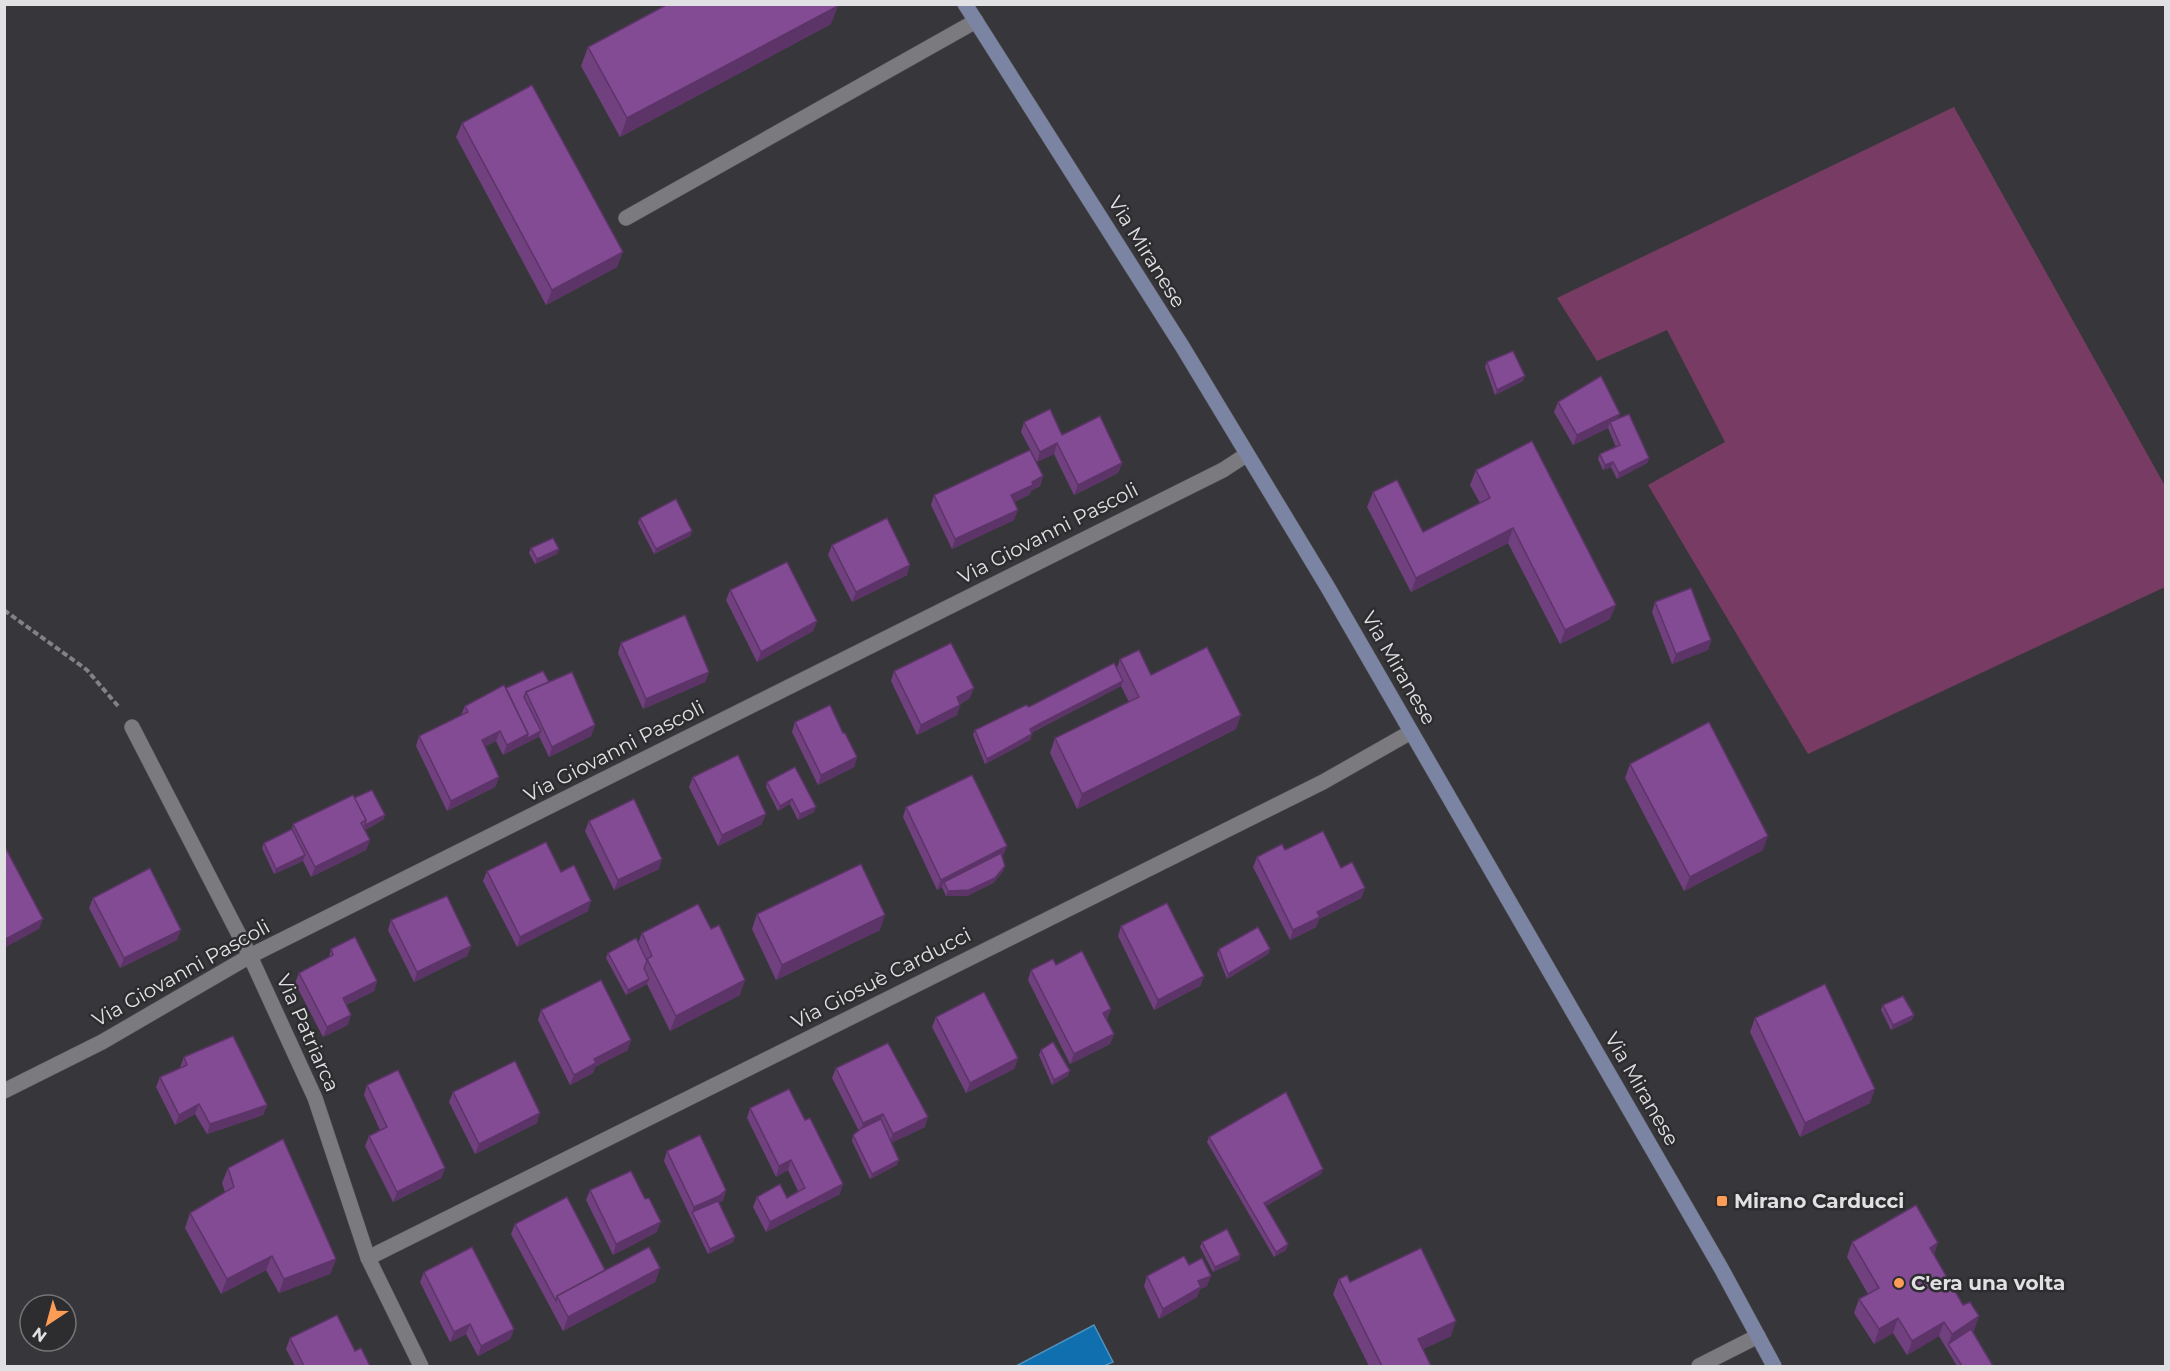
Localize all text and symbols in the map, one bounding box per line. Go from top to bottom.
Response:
street label: Via Miranese [1103,192,1191,312]
street label: Via Giovanni Pascoli [954,477,1142,589]
street label: Via Miranese [1357,607,1441,729]
street label: Via Giovanni Pascoli [520,695,708,807]
street label: Via Giovanni Pascoli [88,914,274,1032]
street label: Via Giosuè Carducci [787,922,975,1034]
street label: Via Patriarca [271,971,345,1095]
street label: Via Miranese [1600,1028,1684,1150]
place label: Mirano Carducci [1734,1189,1904,1213]
marker: Mirano Carducci [1715,1194,1729,1208]
place label: C'era una volta [1911,1271,2065,1295]
marker: C'era una volta [1892,1276,1906,1290]
north arrow [18,1293,78,1353]
text: N [29,1323,50,1346]

